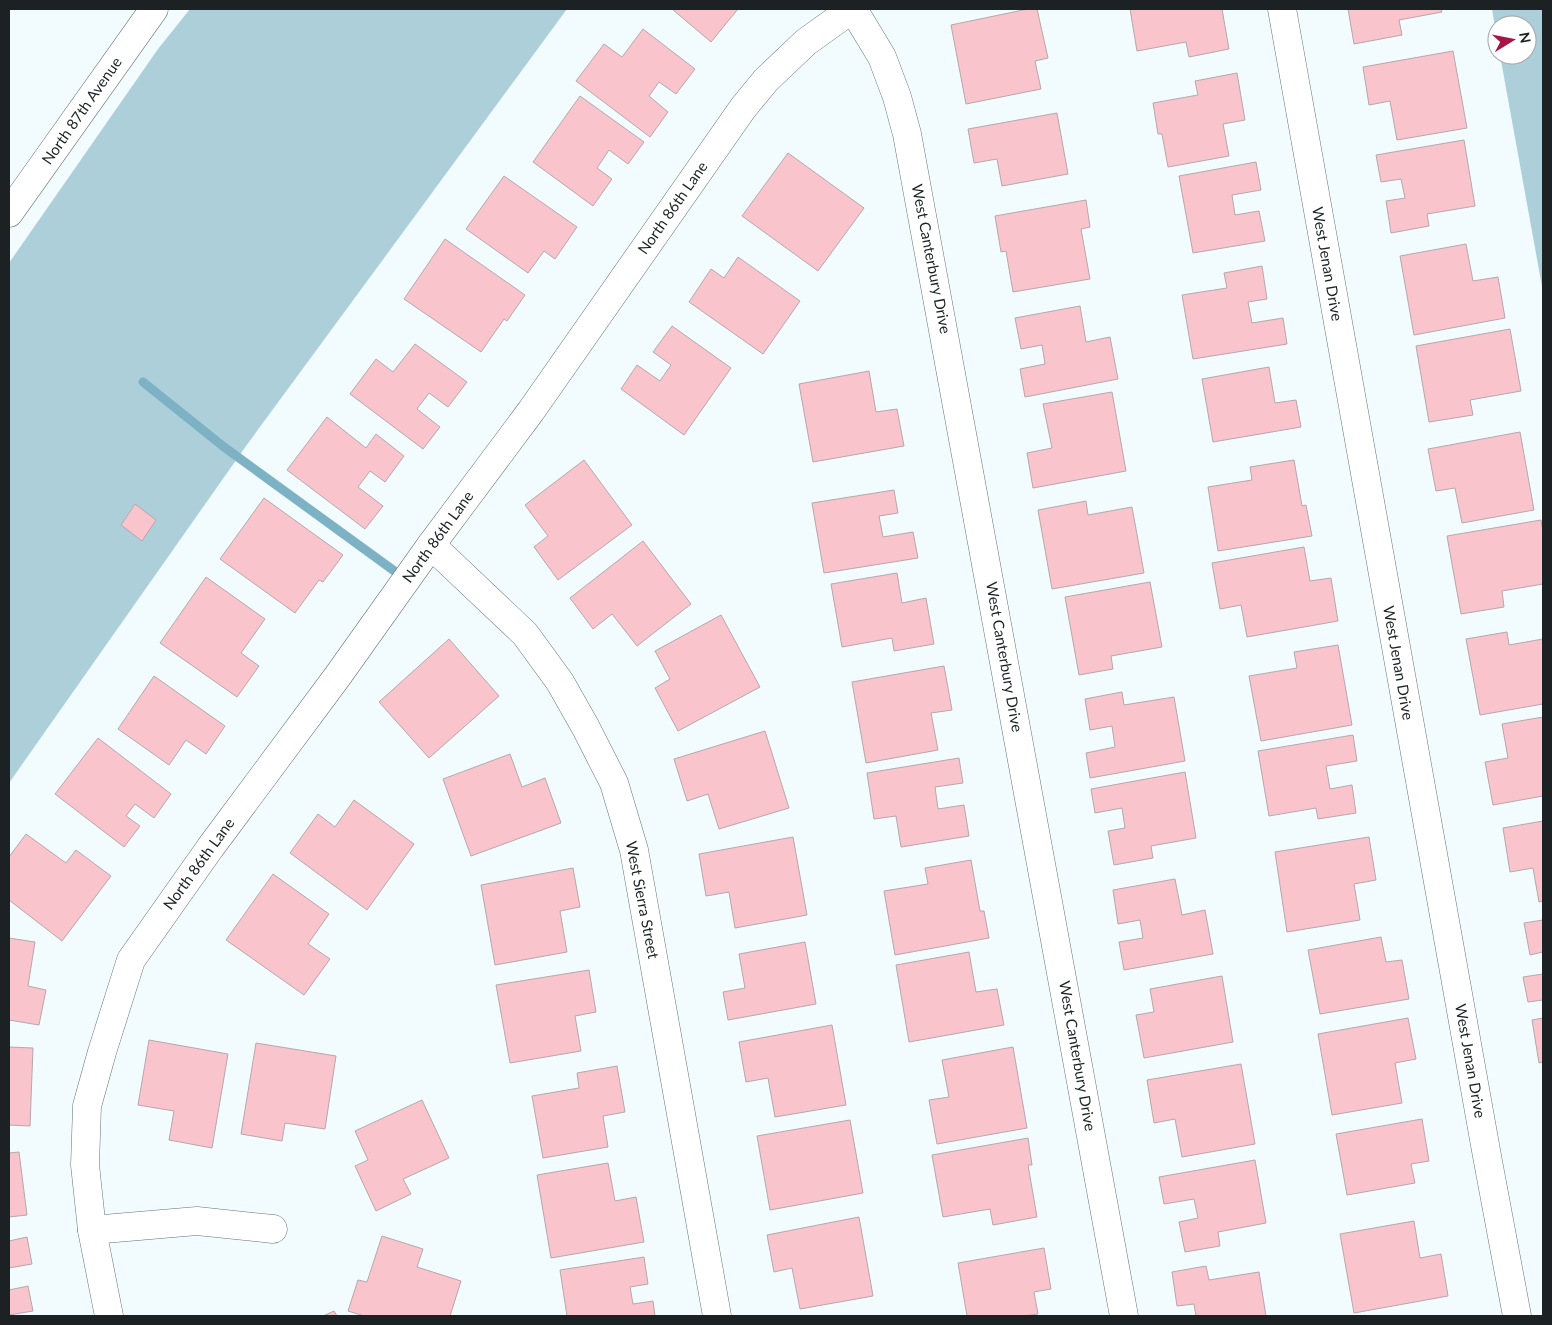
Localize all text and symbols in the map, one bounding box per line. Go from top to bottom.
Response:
north arrow [1487,15,1537,65]
text: N [1516,31,1535,44]
street label: North 87th Avenue [37,53,125,168]
street label: North 86th Lane [633,157,711,257]
street label: West Canterbury Drive [909,183,955,335]
street label: West Jenan Drive [1309,205,1347,322]
street label: North 86th Lane [398,487,477,586]
street label: West Canterbury Drive [983,580,1027,733]
street label: West Jenan Drive [1380,604,1418,721]
street label: North 86th Lane [159,814,238,913]
street label: West Sierra Street [623,839,663,961]
street label: West Canterbury Drive [1056,979,1100,1132]
street label: West Jenan Drive [1452,1002,1490,1119]

